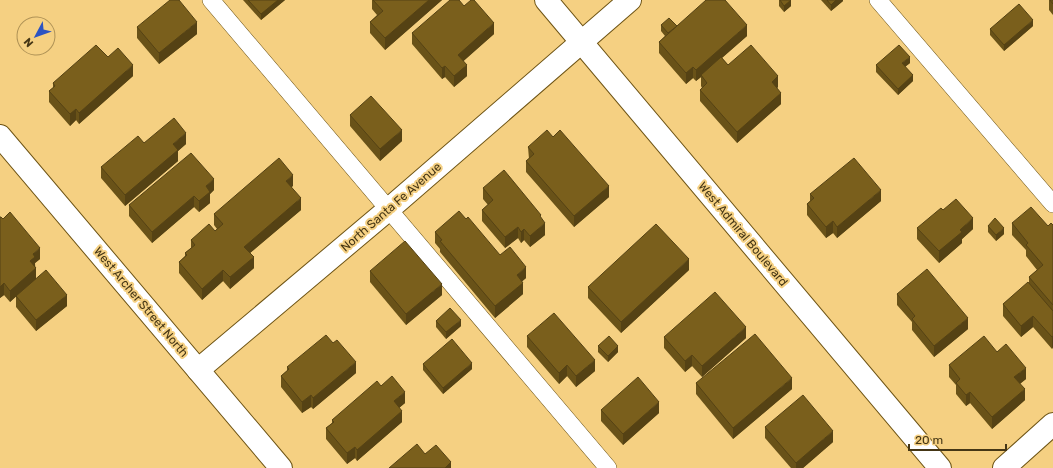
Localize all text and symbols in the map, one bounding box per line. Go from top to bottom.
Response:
north arrow [16,16,56,56]
text: N [21,35,36,49]
street label: North Santa Fe Avenue [338,159,444,254]
street label: West Admiral Boulevard [695,179,791,289]
street label: West Archer Street North [91,244,191,360]
scale bar [909,426,1006,452]
text: 20 m [915,433,943,447]

